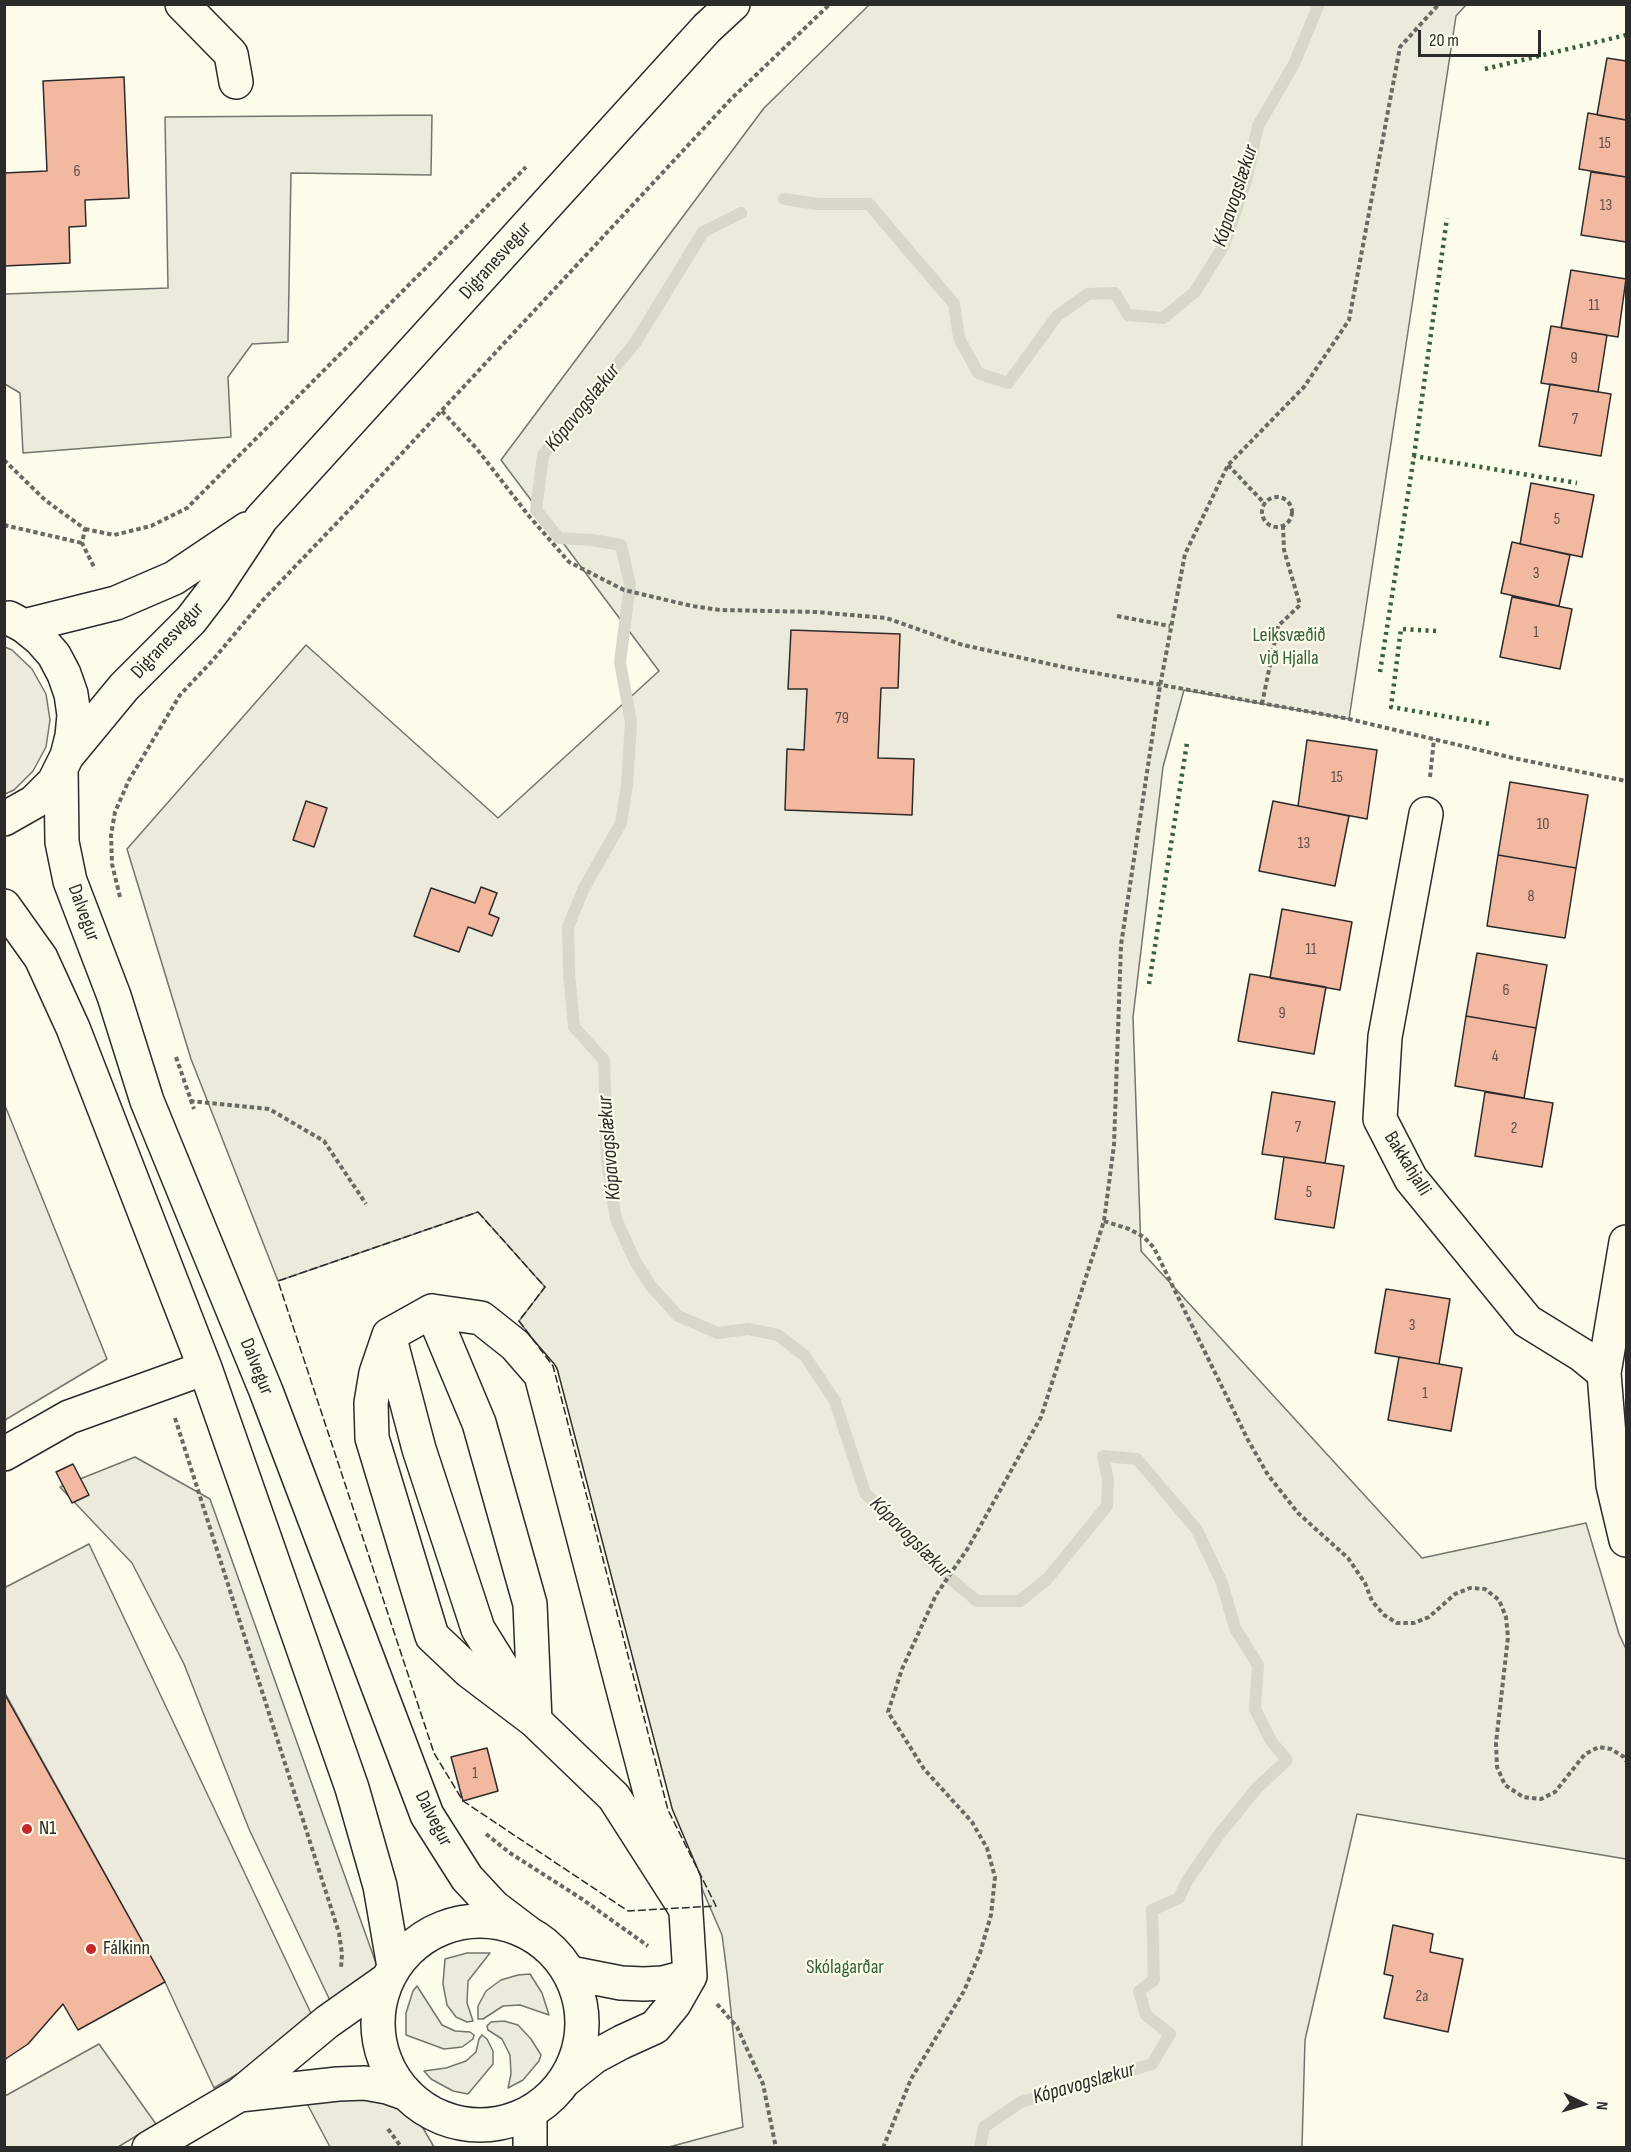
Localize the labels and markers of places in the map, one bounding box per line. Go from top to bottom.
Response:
place label: N1 [39,1817,56,1841]
marker: N1 [20,1822,34,1836]
place label: Fálkinn [103,1937,150,1961]
marker: Fálkinn [84,1942,98,1956]

